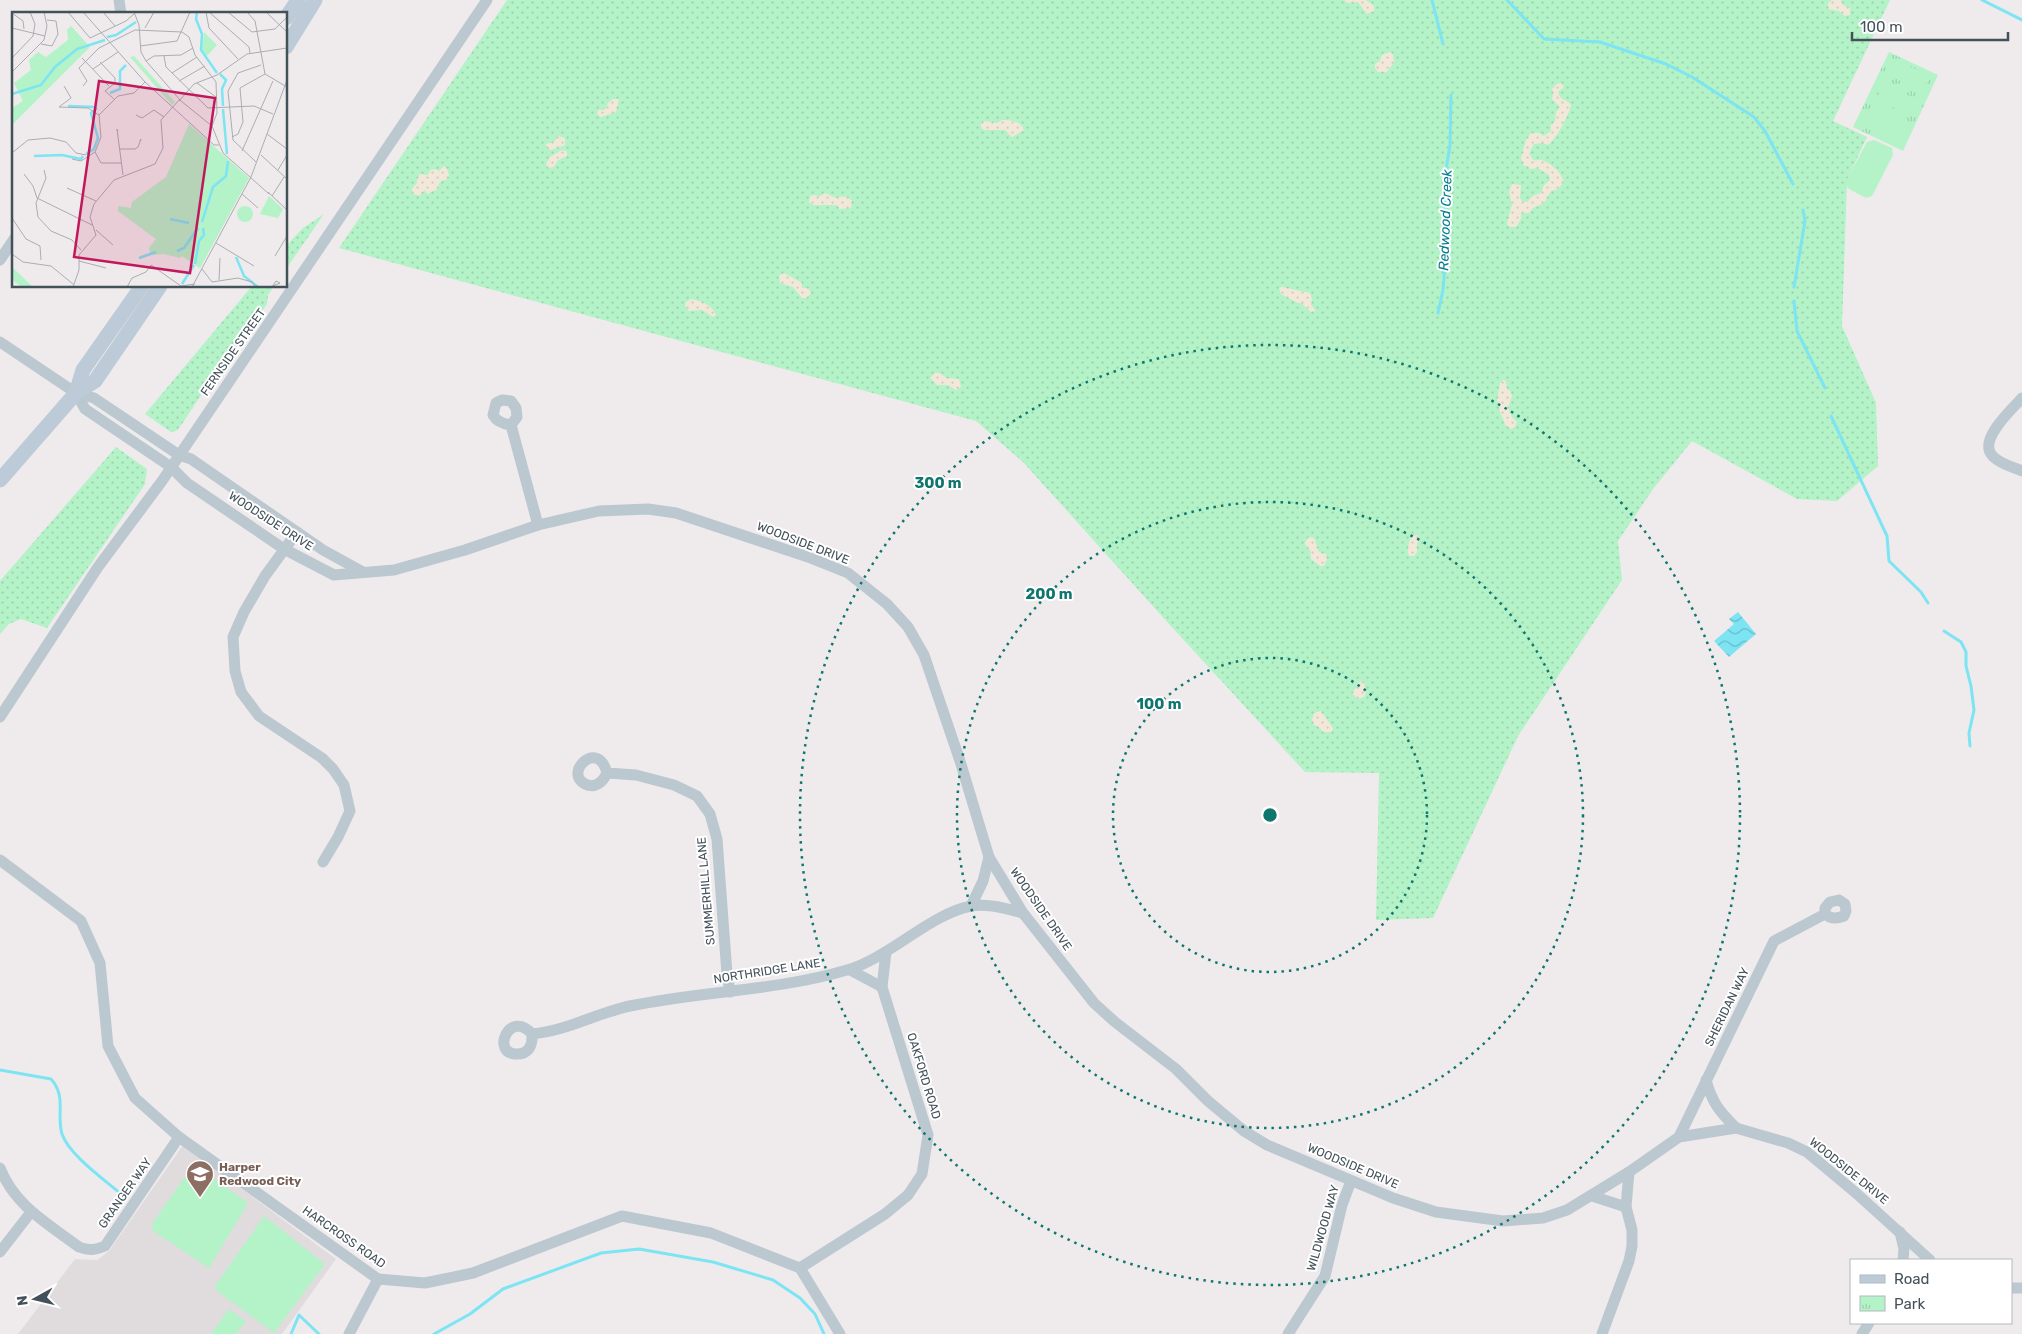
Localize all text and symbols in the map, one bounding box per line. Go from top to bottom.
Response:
scale bar [1852,10,2008,42]
inset map [12,12,288,288]
text: 100 m [1860,18,1902,36]
water label: Redwood Creek [1435,168,1456,271]
street label: FERNSIDE STREET [198,306,268,398]
text: 300 m [914,474,962,492]
street label: WOODSIDE DRIVE [226,489,316,553]
street label: WOODSIDE DRIVE [755,519,851,567]
text: 200 m [1025,585,1073,603]
text: 100 m [1137,695,1181,713]
centre of rings [1261,806,1279,824]
street label: SUMMERHILL LANE [694,836,718,946]
street label: WOODSIDE DRIVE [1007,865,1075,953]
street label: NORTHRIDGE LANE [713,956,821,986]
street label: SHERIDAN WAY [1702,965,1752,1049]
street label: OAKFORD ROAD [904,1031,944,1121]
street label: WOODSIDE DRIVE [1807,1135,1891,1207]
street label: WOODSIDE DRIVE [1305,1140,1401,1192]
street label: GRANGER WAY [96,1155,155,1231]
school or university icon: Harper Redwood City [185,1159,215,1198]
place label: Harper Redwood City [219,1160,301,1188]
street label: WILDWOOD WAY [1304,1183,1342,1273]
street label: HARCROSS ROAD [300,1203,388,1271]
legend [1850,1259,2012,1324]
text: Road [1894,1270,1930,1288]
north arrow [10,1274,60,1324]
text: N [14,1295,32,1307]
text: Park [1894,1295,1925,1313]

